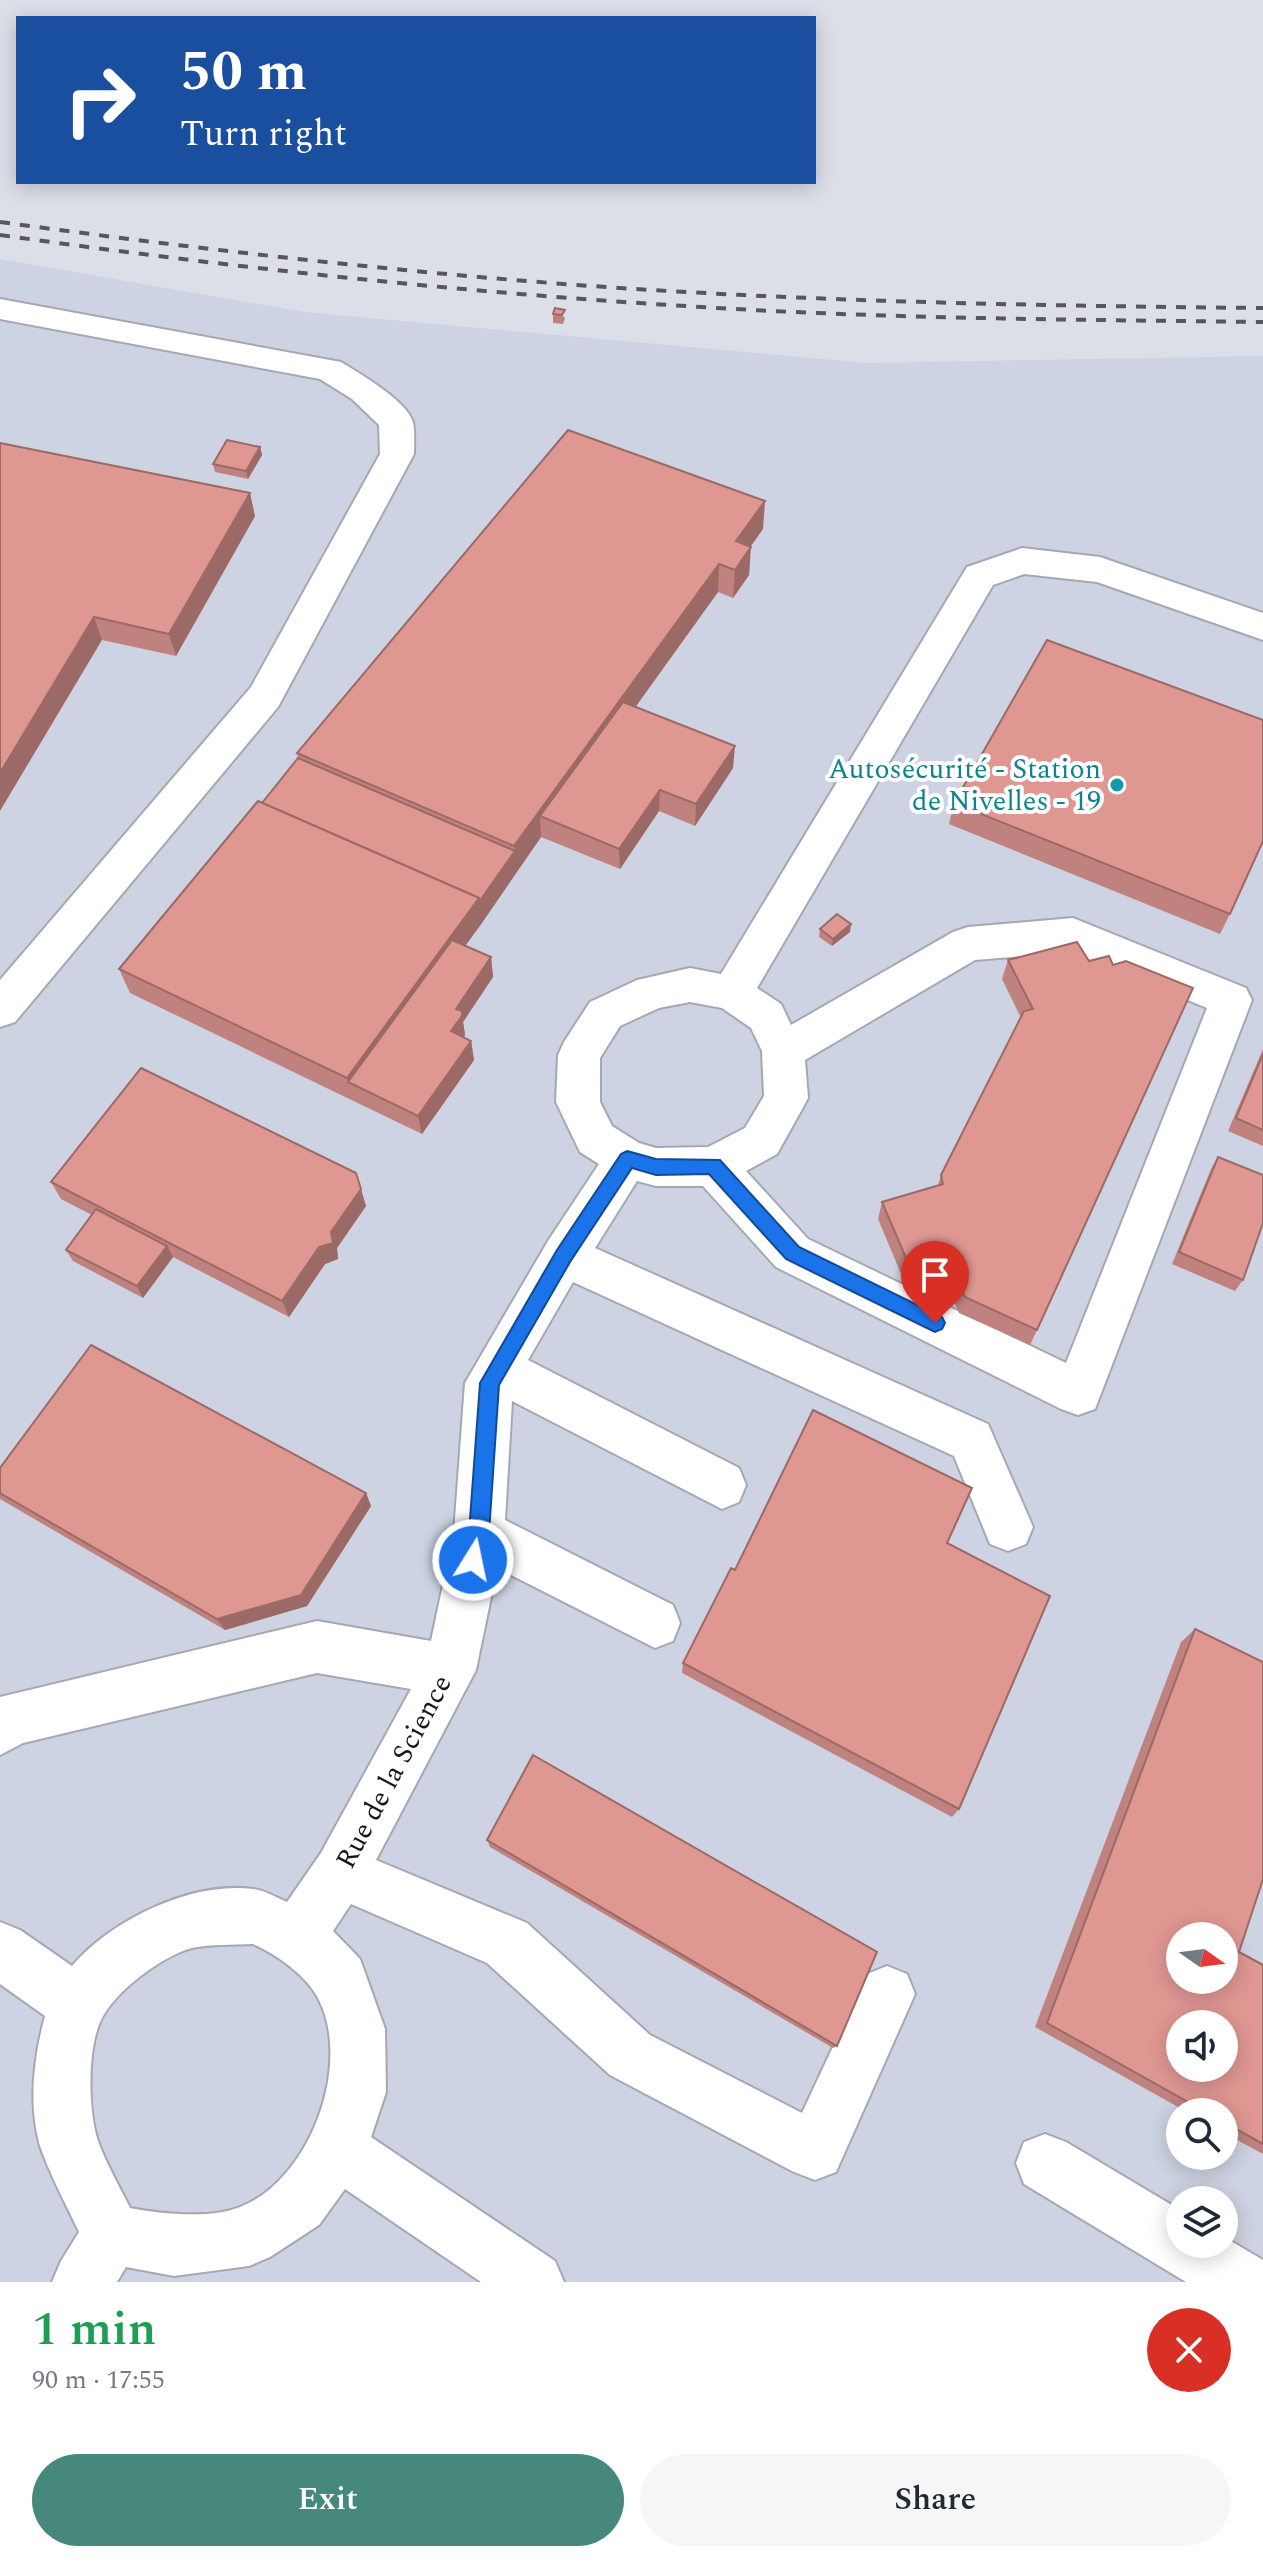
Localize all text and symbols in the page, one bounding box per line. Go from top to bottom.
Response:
text: 50 m [180,30,307,115]
icon: right [48,48,152,152]
text: Turn right [180,107,347,162]
place label: Autosécurité - Station de Nivelles - 19 [828,748,1101,823]
marker: Autosécurité - Station de Nivelles - 19 [1108,776,1126,794]
pin [901,1241,969,1323]
icon: arrive [913,1253,957,1297]
position arrow [431,1518,515,1602]
street label: Rue de la Science [325,1667,463,1877]
north arrow [1166,1922,1238,1994]
map controls [1166,1922,1238,2258]
button: sound [1166,2010,1238,2082]
button: search [1166,2098,1238,2170]
button: layers [1166,2186,1238,2258]
text: 1 min [32,2293,157,2366]
button: close [1147,2308,1231,2392]
text: 90 m · 17:55 [32,2360,165,2400]
button: Exit [32,2454,624,2546]
button: Share [640,2454,1231,2546]

